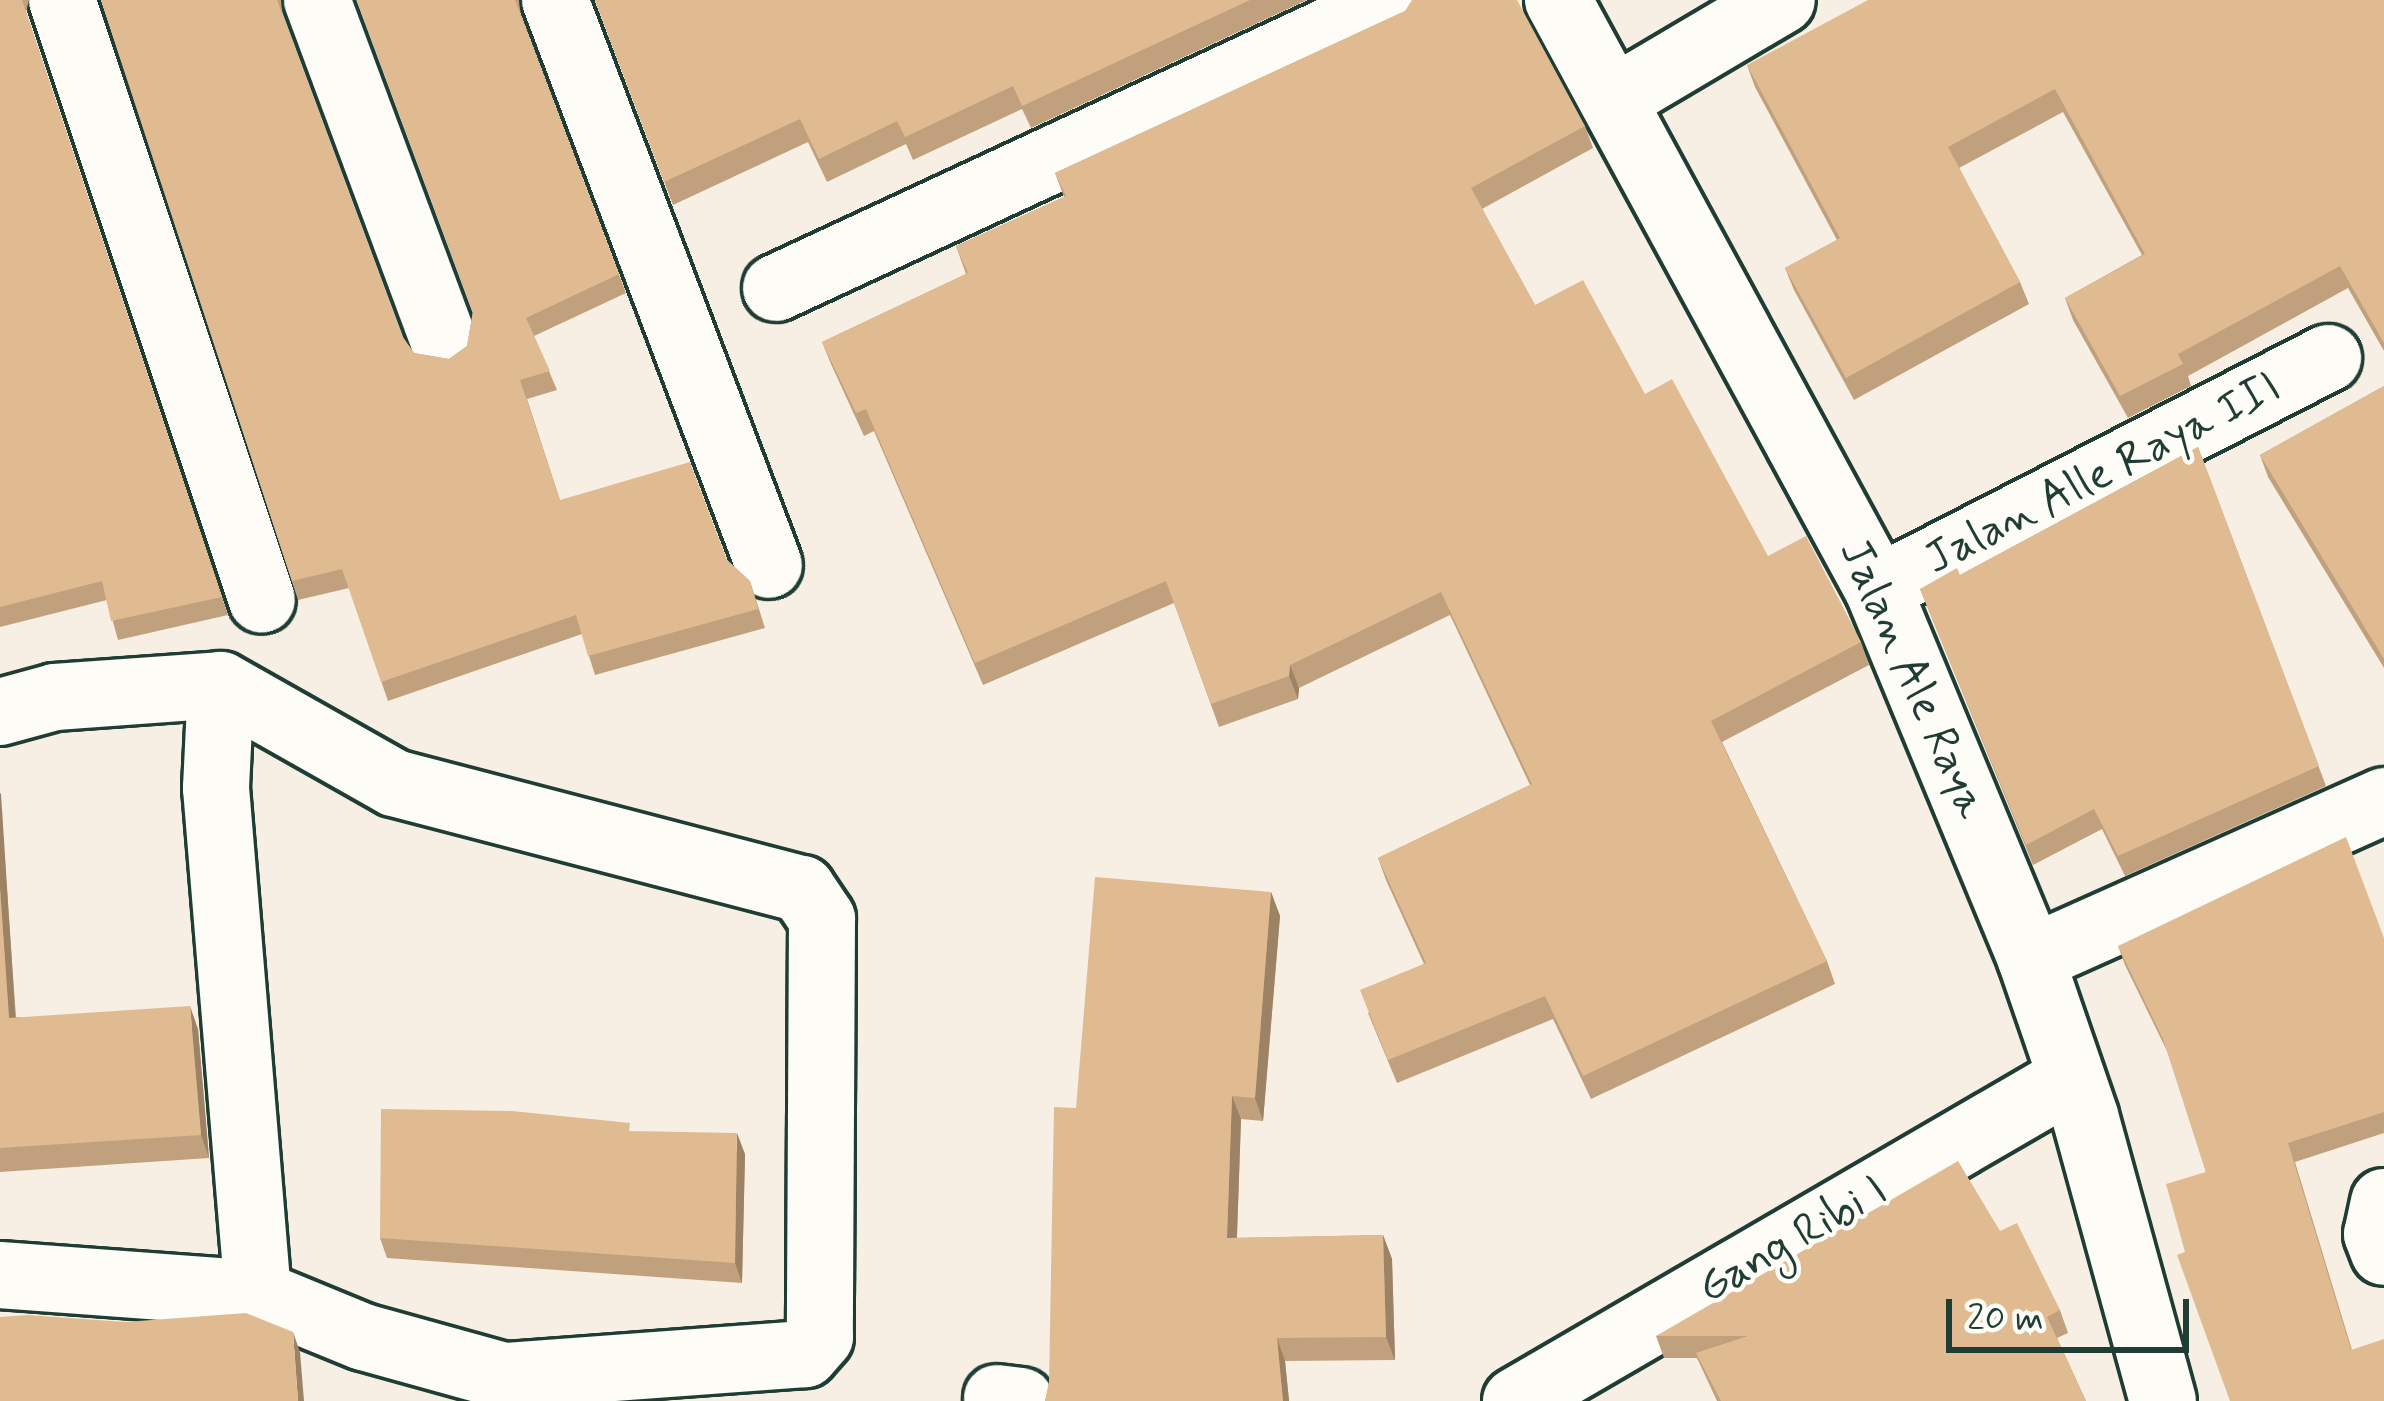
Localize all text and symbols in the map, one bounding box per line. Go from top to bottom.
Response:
street label: Jalan Alle Raya III [1919,363,2287,585]
street label: Jalan Ale Raya [1827,532,1997,826]
street label: Gang Ribi I [1684,1162,1902,1318]
scale bar [1952,1275,2195,1349]
text: 20 m [1967,1296,2044,1343]

